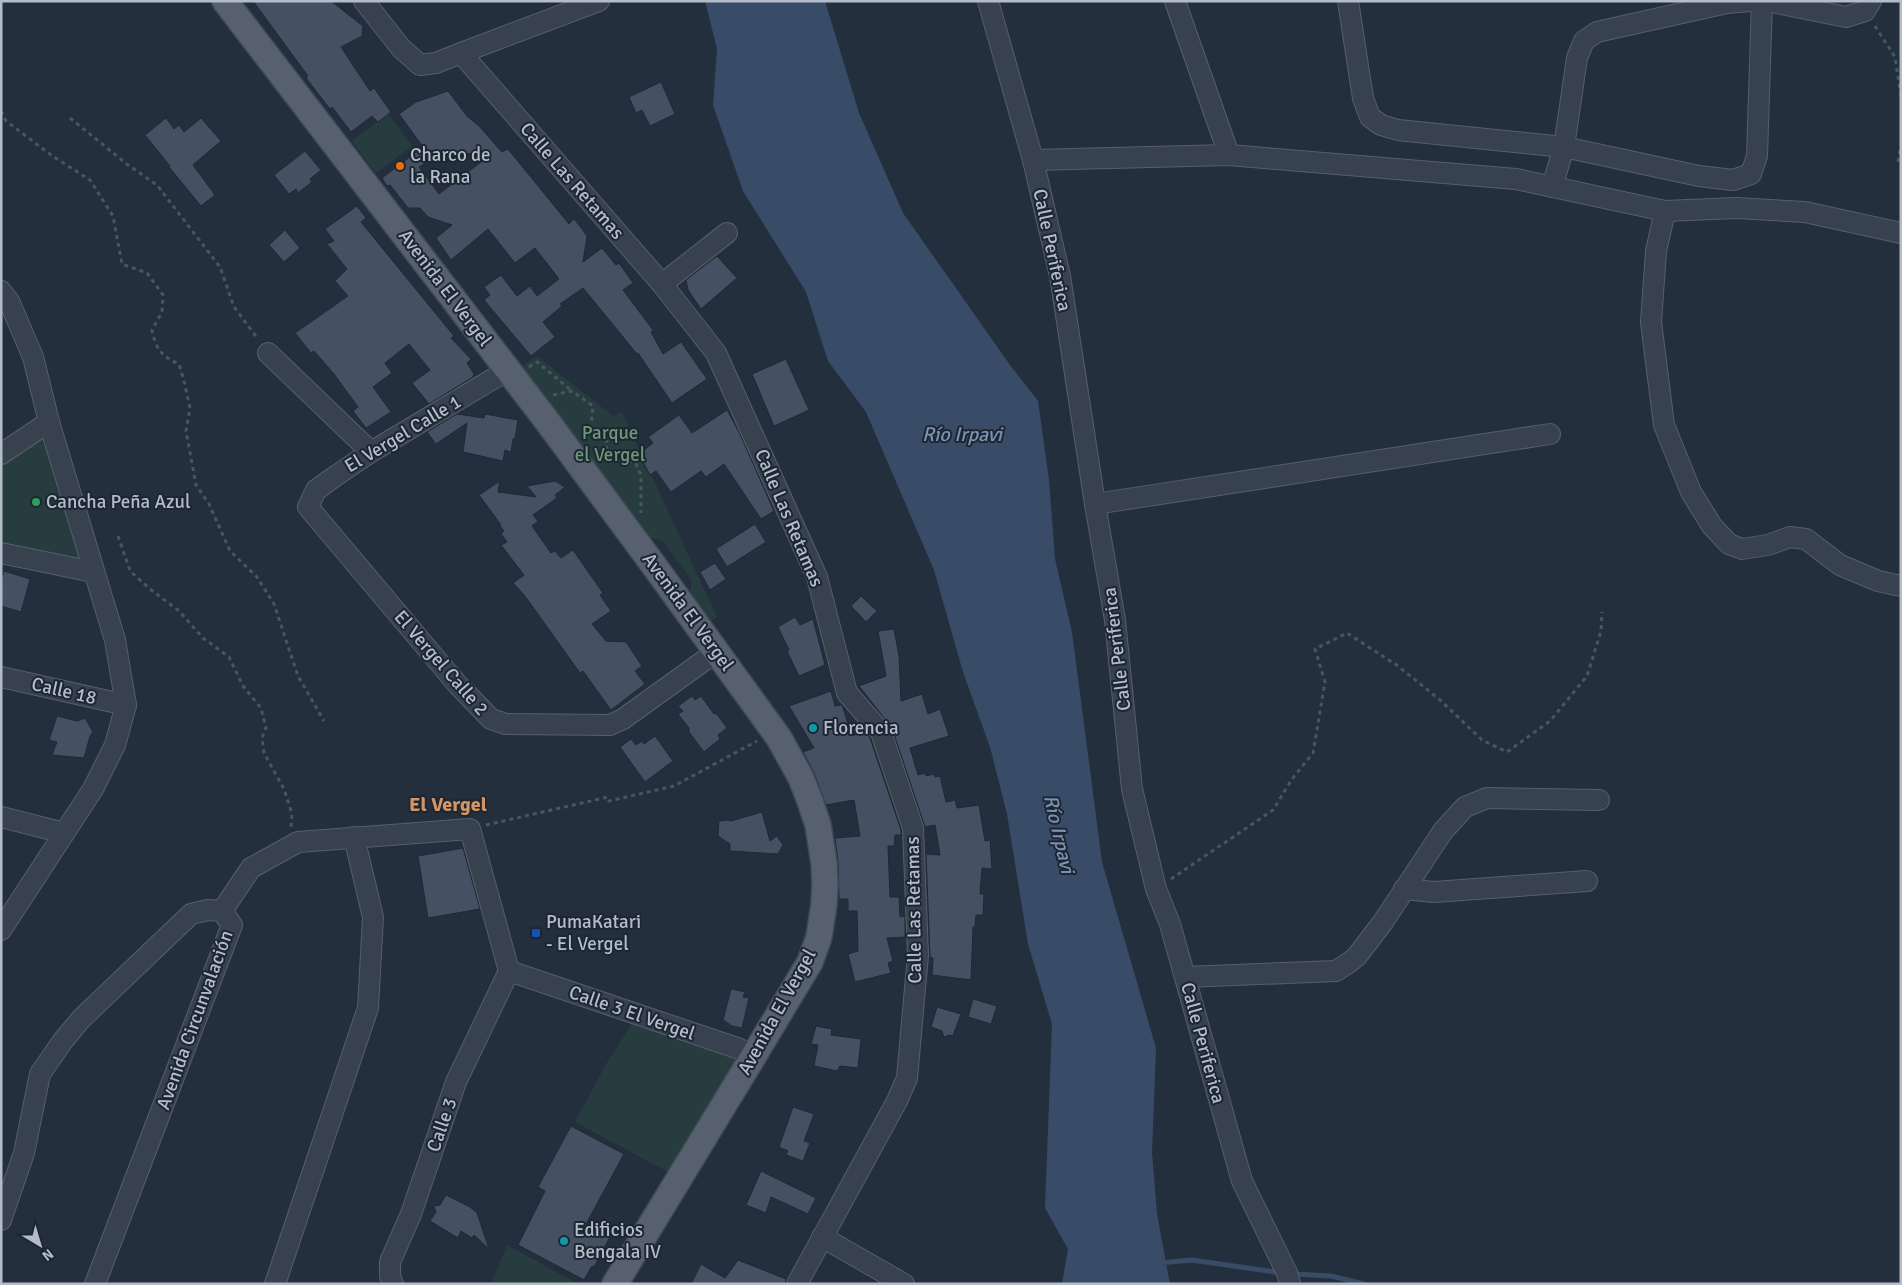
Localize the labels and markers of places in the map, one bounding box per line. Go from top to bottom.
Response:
place label: Charco de la Rana [410,143,491,189]
marker: Charco de la Rana [394,160,406,172]
place label: Cancha Peña Azul [46,490,190,514]
marker: Cancha Peña Azul [30,496,42,508]
place label: Florencia [823,716,899,740]
marker: Florencia [807,722,819,734]
place label: PumaKatari - El Vergel [546,910,641,956]
marker: PumaKatari - El Vergel [530,927,542,939]
place label: Edificios Bengala IV [574,1218,661,1264]
marker: Edificios Bengala IV [558,1235,570,1247]

